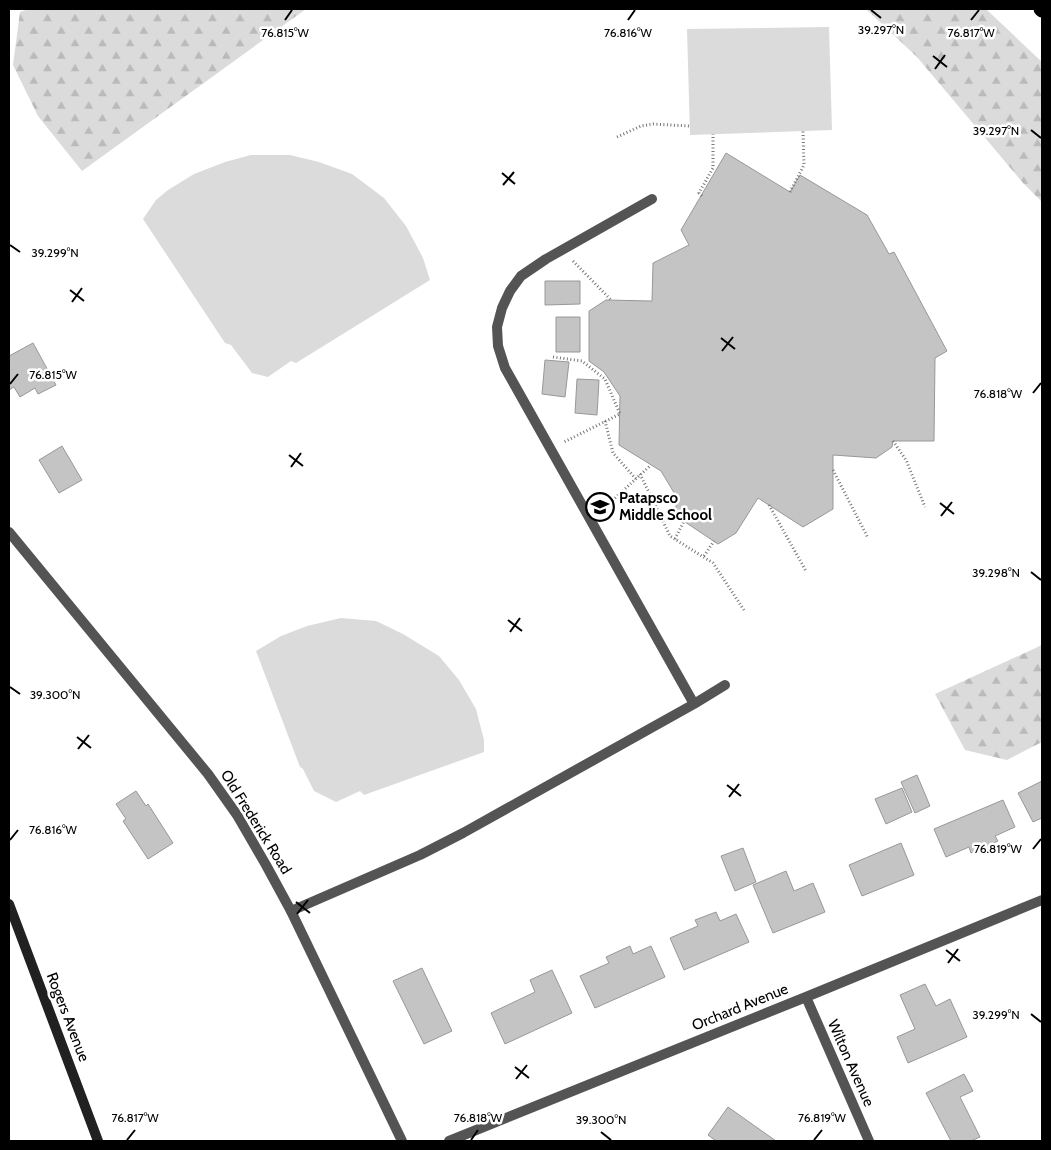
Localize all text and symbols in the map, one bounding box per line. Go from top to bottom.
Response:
text: 39.297°N [858,22,904,37]
text: 76.815°W [261,25,309,40]
text: 76.816°W [604,25,653,40]
text: 76.817°W [947,25,995,40]
text: 39.297°N [973,123,1019,138]
text: 39.299°N [31,245,79,260]
text: 76.815°W [29,367,77,382]
text: 76.818°W [974,386,1023,401]
place label: Patapsco Middle School [619,489,712,524]
school or university icon: Patapsco Middle School [585,492,615,522]
text: 39.298°N [972,565,1020,580]
text: 39.300°N [30,687,80,702]
street label: Old Frederick Road [217,767,295,877]
text: 76.816°W [29,822,78,837]
text: 76.819°W [974,841,1023,856]
street label: Rogers Avenue [43,970,93,1064]
street label: Orchard Avenue [689,979,791,1034]
text: 39.299°N [972,1007,1020,1022]
street label: Wilton Avenue [824,1017,878,1110]
text: 76.817°W [111,1110,159,1125]
text: 76.818°W [454,1110,503,1125]
text: 76.819°W [798,1110,847,1125]
text: 39.300°N [576,1112,626,1127]

